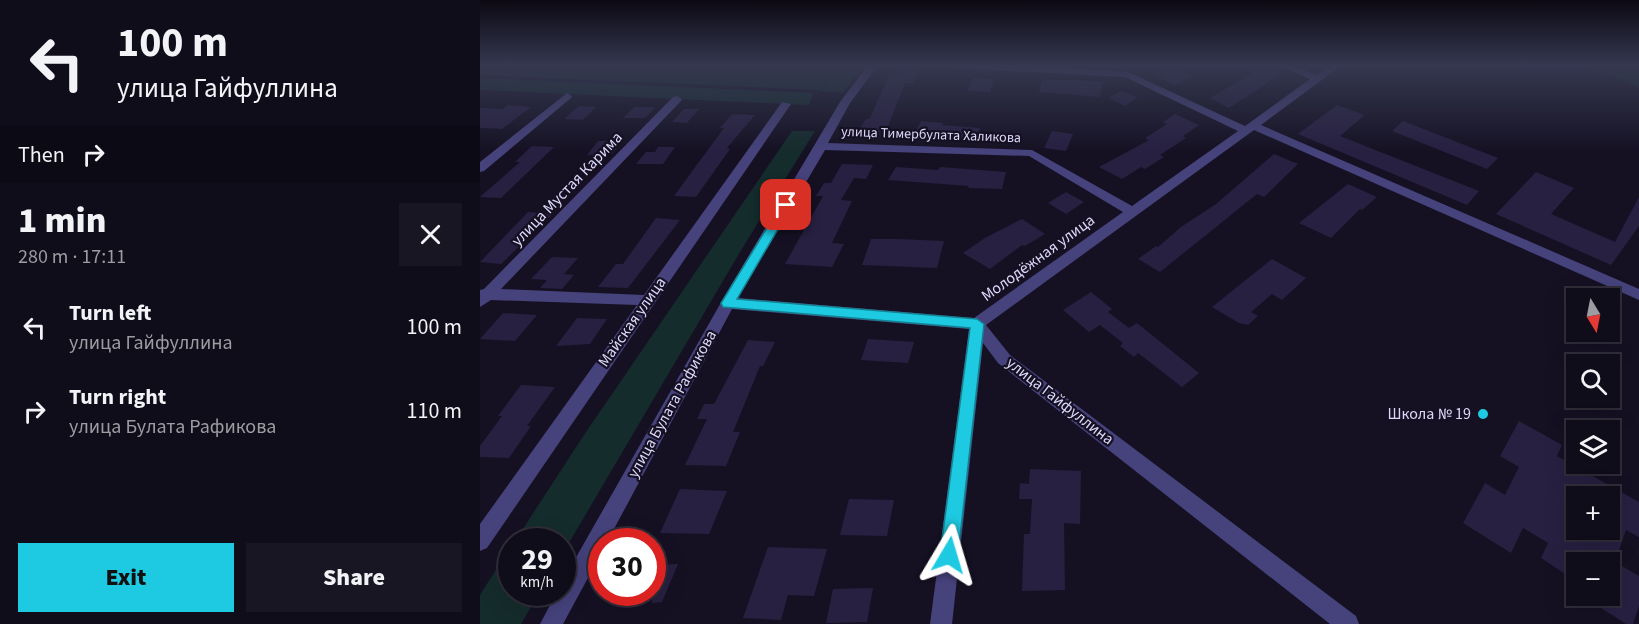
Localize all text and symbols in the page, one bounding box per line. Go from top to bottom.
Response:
text: 100 m [117,13,228,73]
icon: left [18,24,96,102]
text: улица Гайфуллина [117,69,338,108]
street label: улица Тимербулата Халикова [841,122,1021,148]
street label: улица Мустая Карима [507,127,627,251]
icon: right [77,138,110,171]
text: Then [18,139,65,171]
pin [760,179,811,230]
icon: arrive [769,188,802,221]
text: 1 min [18,195,106,246]
button: close [399,203,462,266]
street label: Молодёжная улица [977,209,1099,307]
text: 280 m · 17:11 [18,243,126,271]
street label: Майская улица [593,273,671,371]
north arrow [1566,288,1620,342]
map controls [1566,288,1620,606]
text: Turn left [69,297,151,329]
icon: left [18,311,51,344]
text: 100 m [407,311,462,343]
street label: улица Булата Рафикова [622,326,722,482]
text: улица Гайфуллина [69,329,233,357]
street label: улица Гайфуллина [1002,352,1118,450]
button: search [1566,354,1620,408]
text: Turn right [69,381,166,413]
icon: right [18,395,51,428]
text: 110 m [407,395,462,427]
place label: Школа № 19 [1388,403,1471,425]
marker: Школа № 19 [1476,407,1490,421]
text: улица Булата Рафикова [69,413,276,441]
button: layers [1566,420,1620,474]
button: + [1566,486,1620,540]
position arrow [917,523,981,587]
speed limit sign: 30 [588,528,666,606]
text: 29 [521,538,553,581]
button: Exit [18,543,234,612]
button: Share [246,543,462,612]
button: − [1566,552,1620,606]
text: km/h [520,572,554,593]

